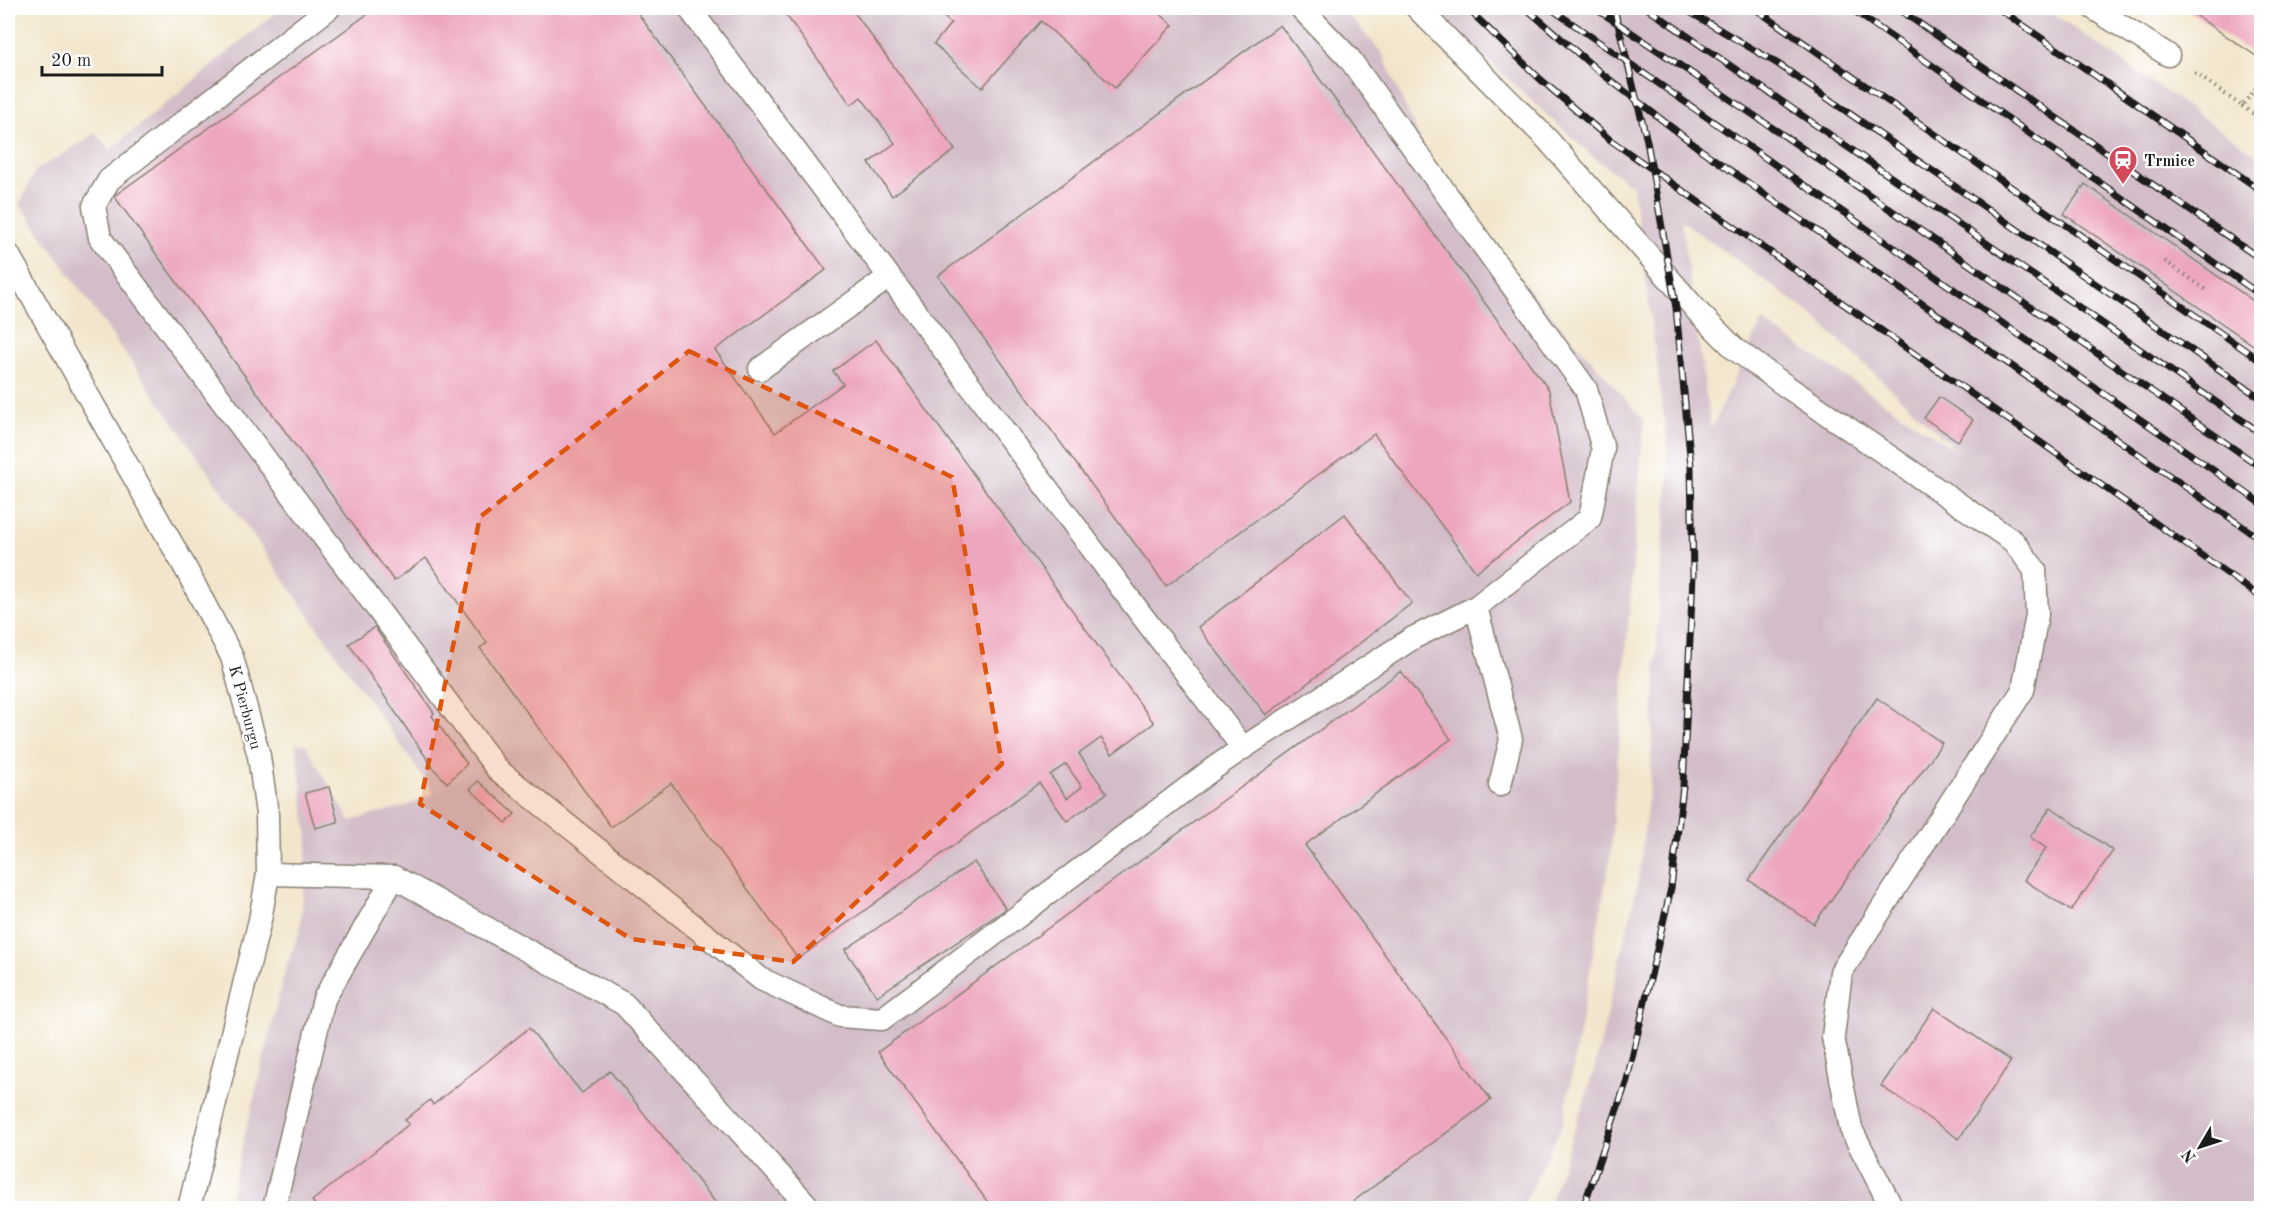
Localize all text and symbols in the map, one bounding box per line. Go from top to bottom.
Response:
scale bar [42,39,162,77]
text: 20 m [51,52,91,70]
station icon: Trmice [2107,144,2139,186]
place label: Trmice [2144,154,2195,170]
street label: K Pierburgu [225,664,263,752]
north arrow [2170,1117,2230,1177]
text: N [2179,1145,2200,1165]

